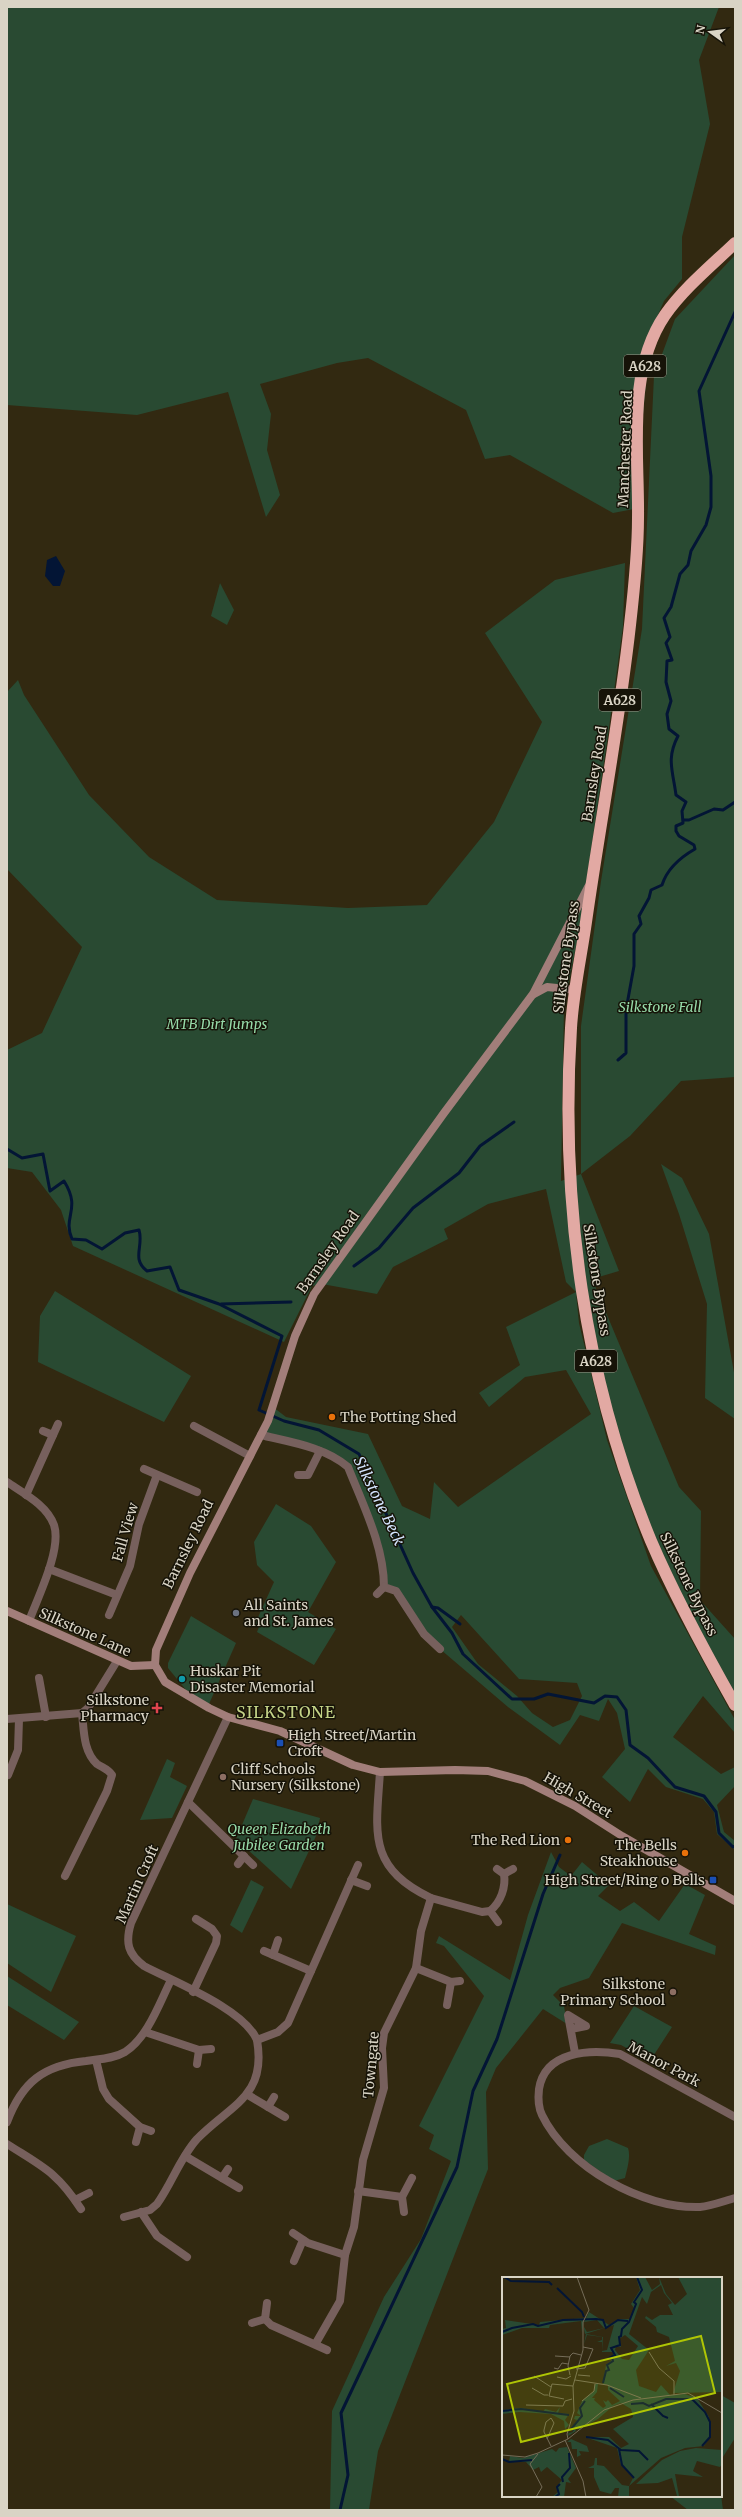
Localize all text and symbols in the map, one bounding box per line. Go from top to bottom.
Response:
north arrow [690,12,730,52]
text: N [692,23,708,35]
road number: A628 [624,355,666,377]
street label: Manchester Road [614,390,636,508]
road number: A628 [599,689,641,711]
street label: Barnsley Road [578,724,611,823]
street label: Silkstone Bypass [549,899,583,1015]
park label: Silkstone Fall [618,998,702,1016]
park label: MTB Dirt Jumps [166,1015,268,1033]
street label: Barnsley Road [293,1207,363,1297]
street label: Silkstone Bypass [579,1222,615,1338]
road number: A628 [575,1350,617,1372]
place label: The Potting Shed [340,1408,457,1426]
marker: The Potting Shed [327,1412,337,1422]
water label: Silkstone Beck [350,1453,410,1549]
street label: Barnsley Road [159,1496,218,1591]
street label: Fall View [108,1500,142,1564]
street label: Silkstone Bypass [656,1529,722,1639]
place label: All Saints and St. James [243,1596,334,1630]
street label: Silkstone Lane [36,1604,134,1660]
marker: All Saints and St. James [231,1608,241,1618]
place label: Huskar Pit Disaster Memorial [190,1662,315,1696]
marker: Huskar Pit Disaster Memorial [177,1674,187,1684]
place label: Silkstone Pharmacy [80,1691,150,1725]
district label: SILKSTONE [236,1702,336,1722]
marker: Silkstone Pharmacy [152,1703,162,1713]
place label: High Street/Martin Croft [288,1726,416,1760]
marker: High Street/Martin Croft [275,1738,285,1748]
place label: Cliff Schools Nursery (Silkstone) [231,1760,360,1794]
street label: High Street [540,1768,616,1822]
marker: Cliff Schools Nursery (Silkstone) [218,1772,228,1782]
park label: Queen Elizabeth Jubilee Garden [227,1820,331,1854]
place label: The Red Lion [471,1831,560,1849]
marker: The Red Lion [563,1835,573,1845]
place label: The Bells Steakhouse [600,1836,677,1870]
street label: Martin Croft [112,1841,163,1926]
marker: The Bells Steakhouse [680,1848,690,1858]
place label: High Street/Ring o Bells [544,1871,705,1889]
marker: High Street/Ring o Bells [708,1875,718,1885]
place label: Silkstone Primary School [560,1975,666,2009]
marker: Silkstone Primary School [668,1987,678,1997]
street label: Towngate [359,2031,383,2099]
street label: Manor Park [625,2037,703,2091]
inset map [502,2277,722,2497]

